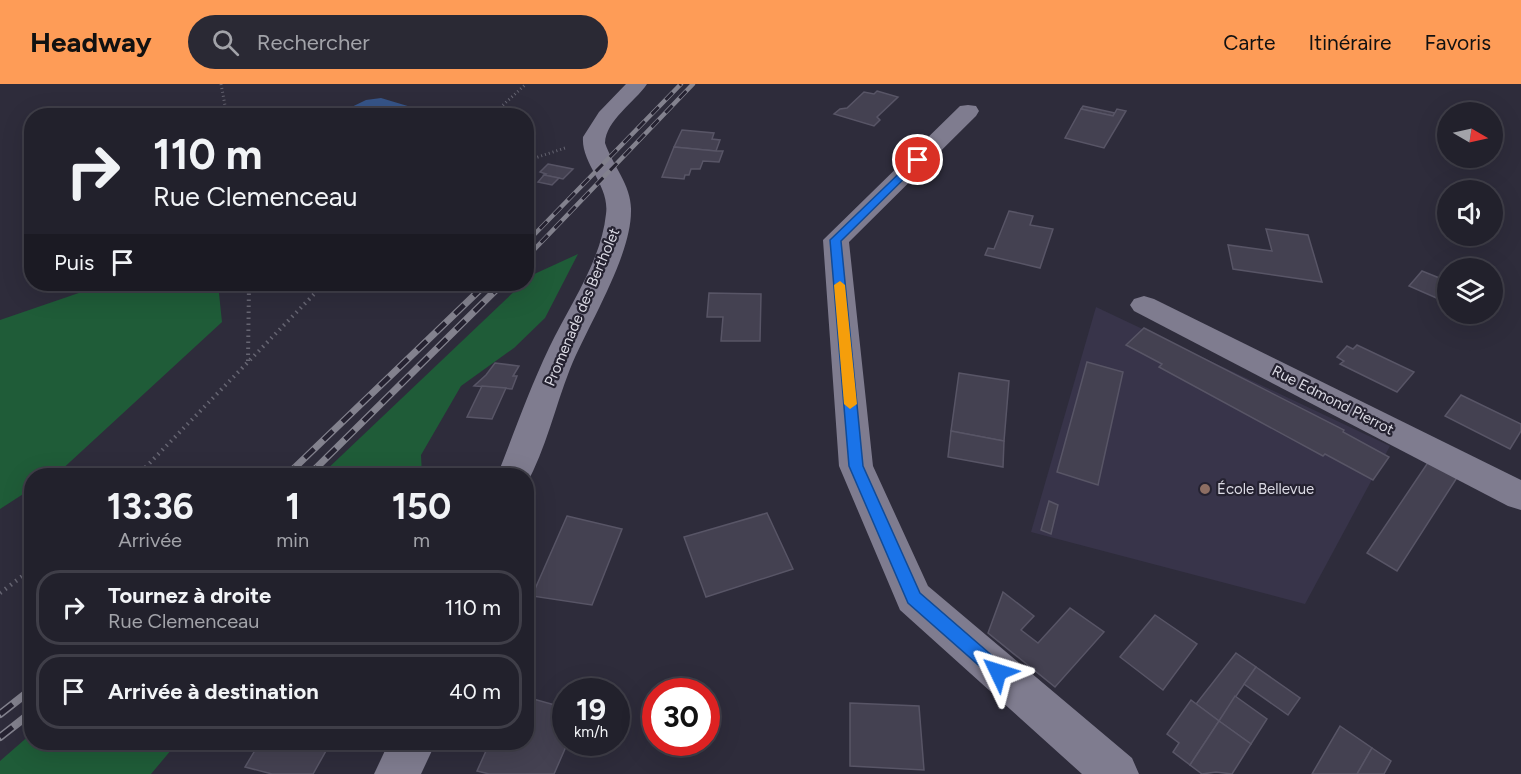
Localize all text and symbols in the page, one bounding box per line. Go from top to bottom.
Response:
search box [188,15,608,69]
text: Headway [30,25,152,59]
icon: search [209,26,242,59]
text: Rechercher [257,29,370,56]
text: Carte [1223,30,1276,55]
text: Itinéraire [1309,30,1392,55]
text: Favoris [1425,30,1491,55]
north arrow [1437,102,1503,168]
map controls [1437,102,1503,324]
text: 110 m [153,129,262,180]
icon: right [54,132,132,210]
pin [892,134,943,185]
icon: arrive [901,143,934,176]
text: Rue Clemenceau [153,180,358,213]
button: sound [1437,180,1503,246]
street label: Promenade des Bertholet [540,225,624,389]
icon: arrive [106,246,139,279]
text: Puis [54,249,94,276]
button: layers [1437,258,1503,324]
street label: Rue Edmond Pierrot [1269,361,1397,439]
place label: École Bellevue [1217,480,1314,498]
marker: École Bellevue [1198,482,1212,496]
text: 13:36 [107,485,194,528]
text: 1 [285,485,300,528]
text: 150 [392,485,451,528]
text: Arrivée [118,528,182,552]
text: min [276,528,309,552]
text: m [413,528,430,552]
text: Tournez à droite [108,582,271,609]
icon: right [57,591,90,624]
text: 110 m [445,594,501,621]
text: Rue Clemenceau [108,609,259,633]
position arrow [966,640,1030,704]
icon: arrive [57,675,90,708]
text: Arrivée à destination [108,678,319,705]
text: 40 m [449,678,501,705]
speed limit sign: 30 [642,678,720,756]
text: 19 [576,691,606,728]
text: km/h [574,723,608,741]

